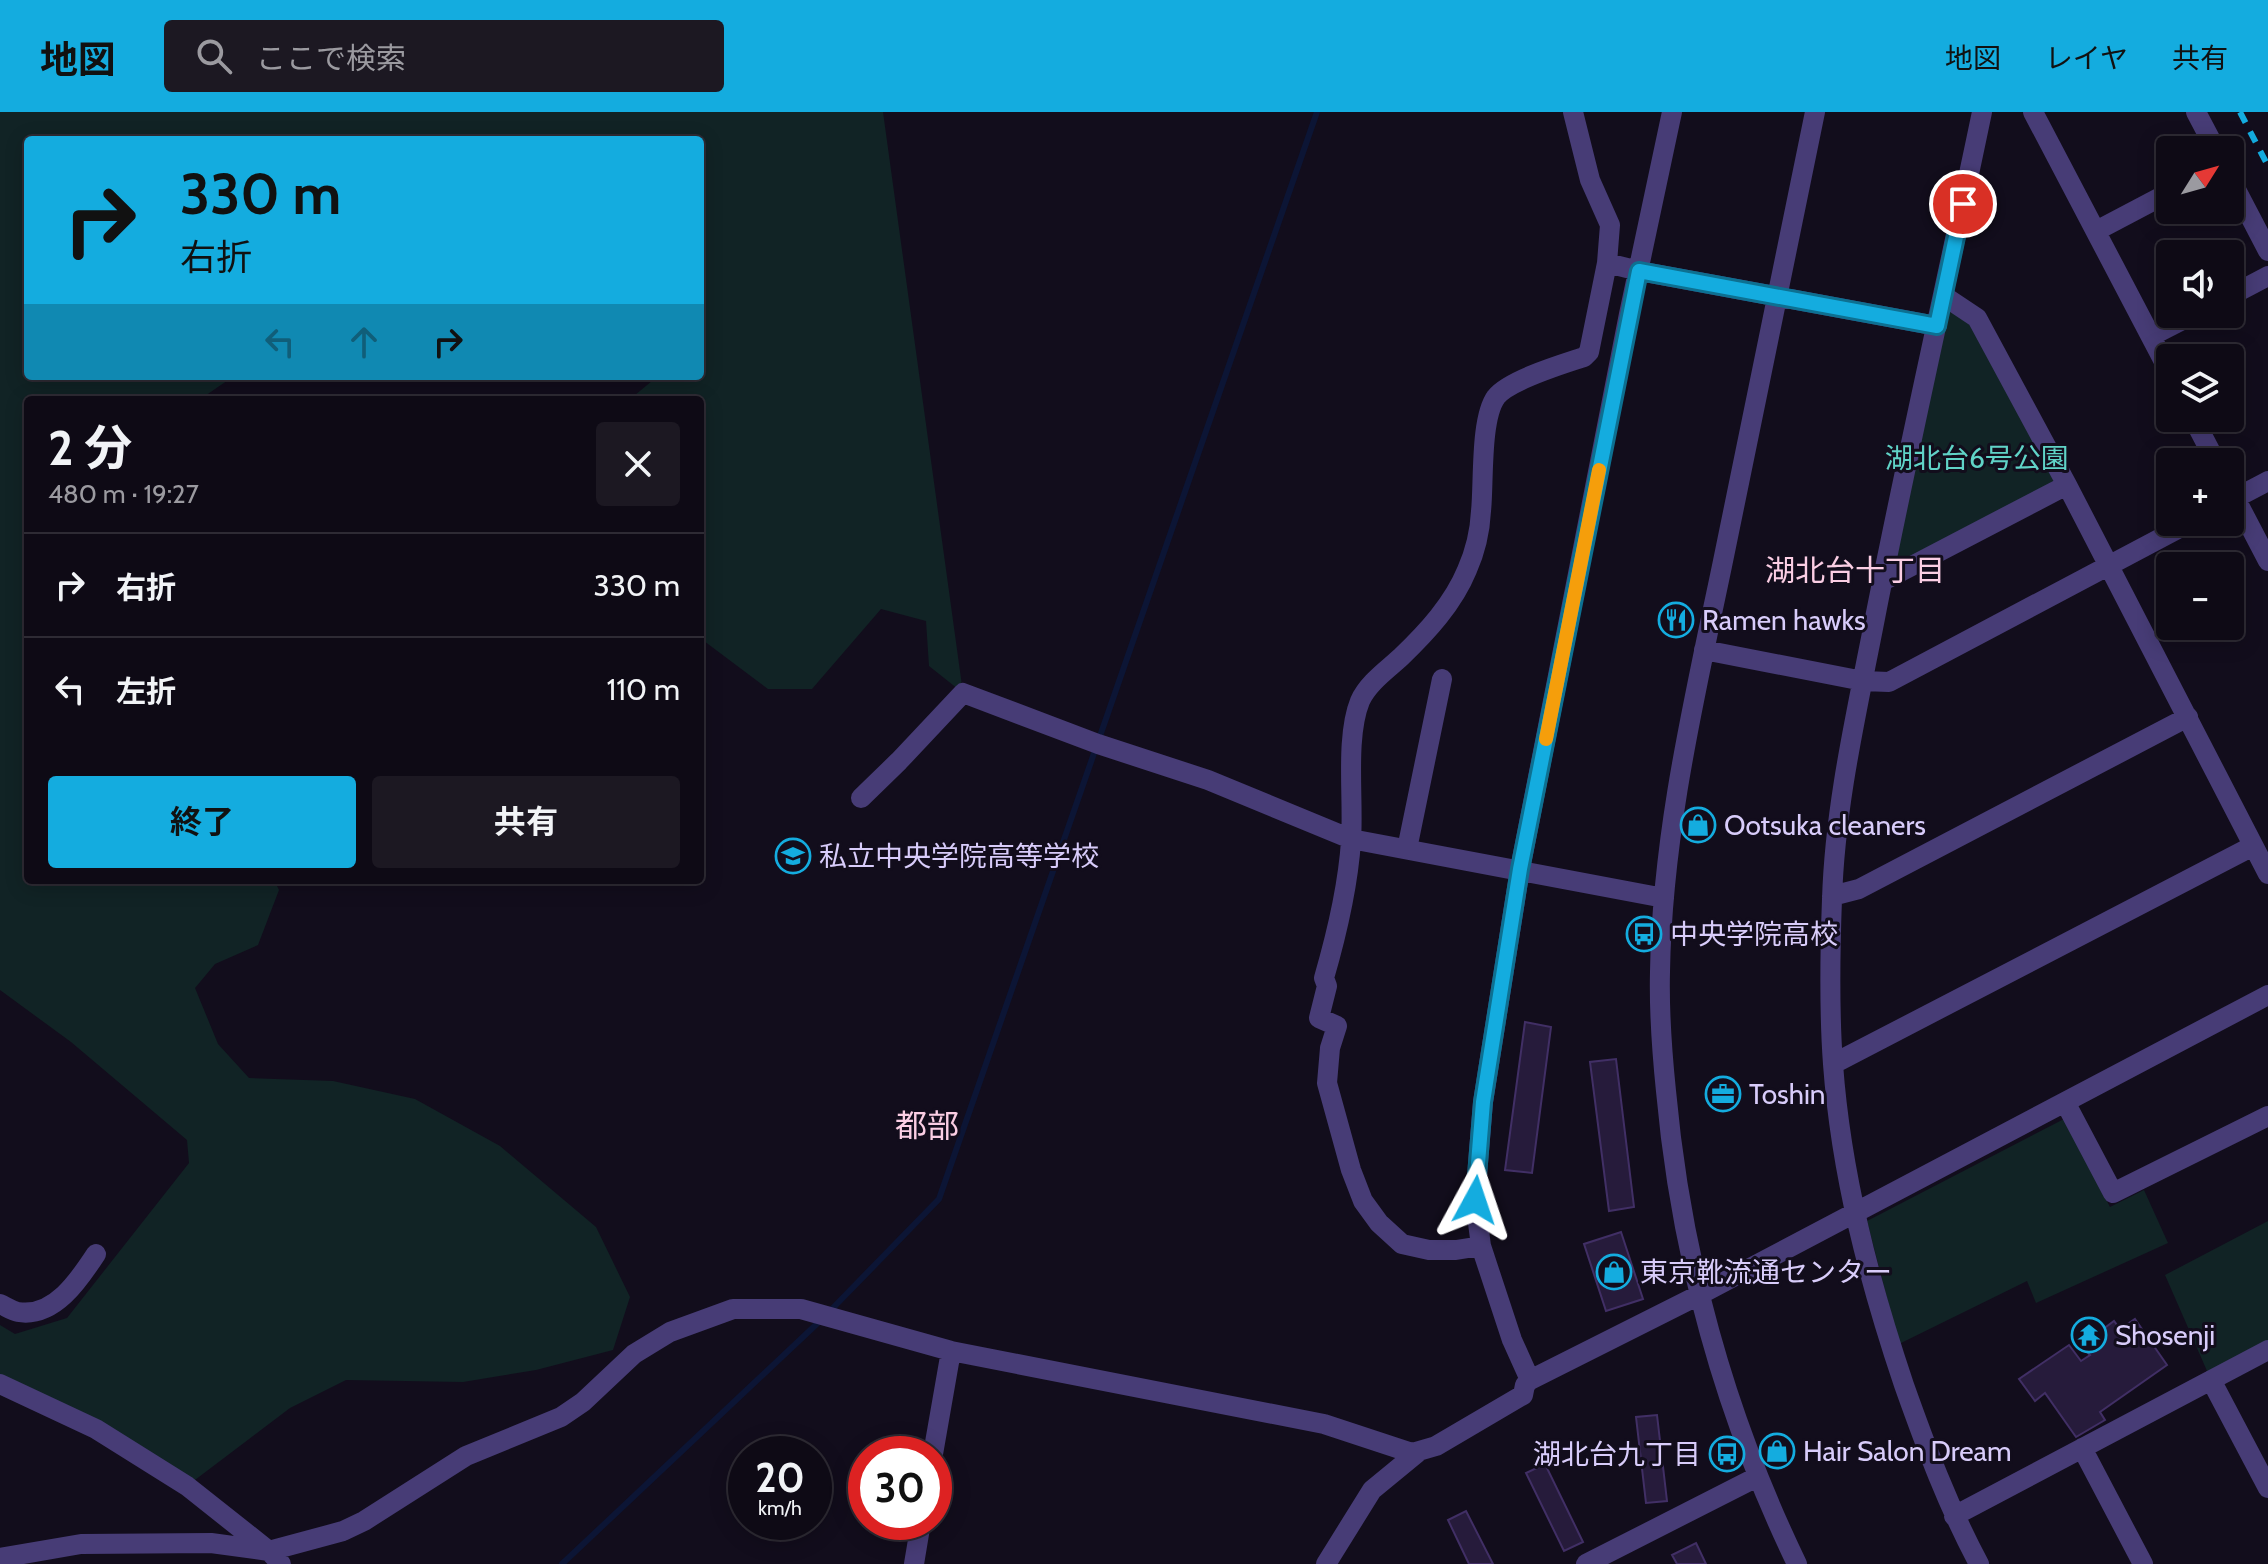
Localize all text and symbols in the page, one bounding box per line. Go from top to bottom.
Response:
search box [164,20,724,92]
icon: search [192,34,236,78]
text: 地図 [40,36,116,83]
text: ここで検索 [256,40,406,77]
text: 地図 [1945,41,2001,75]
text: レイヤ [2045,41,2128,75]
text: 共有 [2172,41,2228,75]
north arrow [2156,136,2244,224]
map controls [2156,136,2244,640]
text: 330 m [180,160,341,228]
icon: right [48,168,152,272]
pin [1929,170,1997,238]
icon: arrive [1941,182,1985,226]
text: 右折 [180,235,252,279]
button: sound [2156,240,2244,328]
icon: left [258,320,302,364]
icon: ahead [342,320,386,364]
icon: right [426,320,470,364]
button: layers [2156,344,2244,432]
text: 2 分 [48,419,132,477]
button: close [596,422,680,506]
park label: 湖北台6号公園 [1885,441,2069,475]
button: + [2156,448,2244,536]
text: 480 m · 19:27 [48,478,199,510]
district label: 湖北台十丁目 [1765,552,1945,589]
button: − [2156,552,2244,640]
icon: right [48,563,92,607]
text: 330 m [594,567,680,604]
text: 右折 [116,569,176,606]
restaurant icon: Ramen hawks [1657,601,1695,639]
place label: Ramen hawks [1702,603,1866,637]
icon: left [48,667,92,711]
text: 110 m [606,671,680,708]
text: 左折 [116,673,176,710]
button: 終了 [48,776,356,868]
button: 共有 [372,776,680,868]
shop icon: Ootsuka cleaners [1679,806,1717,844]
place label: Ootsuka cleaners [1724,808,1926,842]
school or university icon: 私立中央学院高等学校 [774,837,812,875]
place label: 私立中央学院高等学校 [819,839,1099,873]
bus stop icon: 中央学院高校 [1625,915,1663,953]
place label: 中央学院高校 [1670,917,1838,951]
office icon: Toshin [1704,1075,1742,1113]
place label: Toshin [1749,1077,1825,1111]
district label: 都部 [895,1106,959,1145]
position arrow [1433,1158,1517,1242]
shop icon: 東京靴流通センター [1595,1253,1633,1291]
place label: 東京靴流通センター [1640,1255,1892,1289]
temple icon: Shosenji [2070,1316,2108,1354]
place label: Shosenji [2115,1318,2215,1352]
shop icon: Hair Salon Dream [1758,1432,1796,1470]
place label: Hair Salon Dream [1803,1434,2012,1468]
bus stop icon: 湖北台九丁目 [1708,1435,1746,1473]
speed limit sign: 30 [848,1436,952,1540]
place label: 湖北台九丁目 [1533,1437,1701,1471]
text: 20 [755,1453,805,1502]
text: km/h [758,1496,802,1520]

